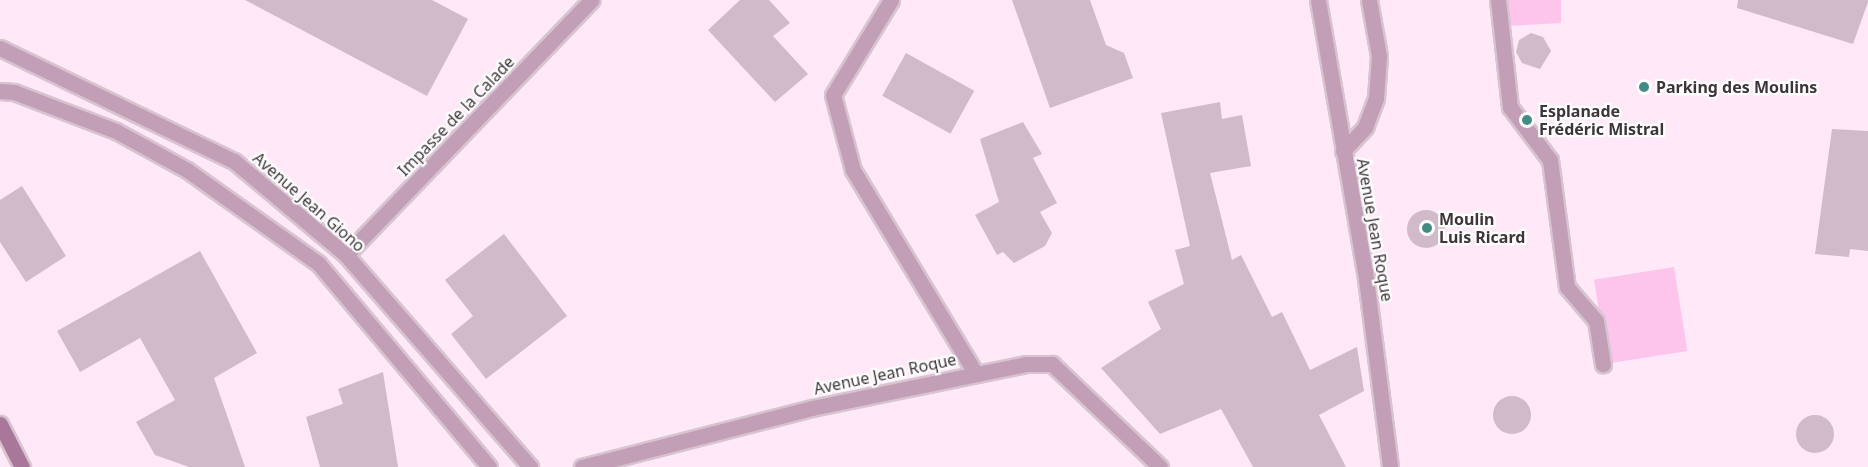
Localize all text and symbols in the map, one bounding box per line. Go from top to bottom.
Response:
street label: Impasse de la Calade [394,52,518,180]
place label: Parking des Moulins [1656,77,1817,97]
marker: Parking des Moulins [1637,80,1651,94]
place label: Esplanade Frédéric Mistral [1539,101,1664,139]
marker: Esplanade Frédéric Mistral [1520,113,1534,127]
street label: Avenue Jean Giono [249,148,369,256]
street label: Avenue Jean Roque [1353,157,1397,303]
place label: Moulin Luis Ricard [1439,209,1525,247]
marker: Moulin Luis Ricard [1420,221,1434,235]
street label: Avenue Jean Roque [812,350,958,398]

